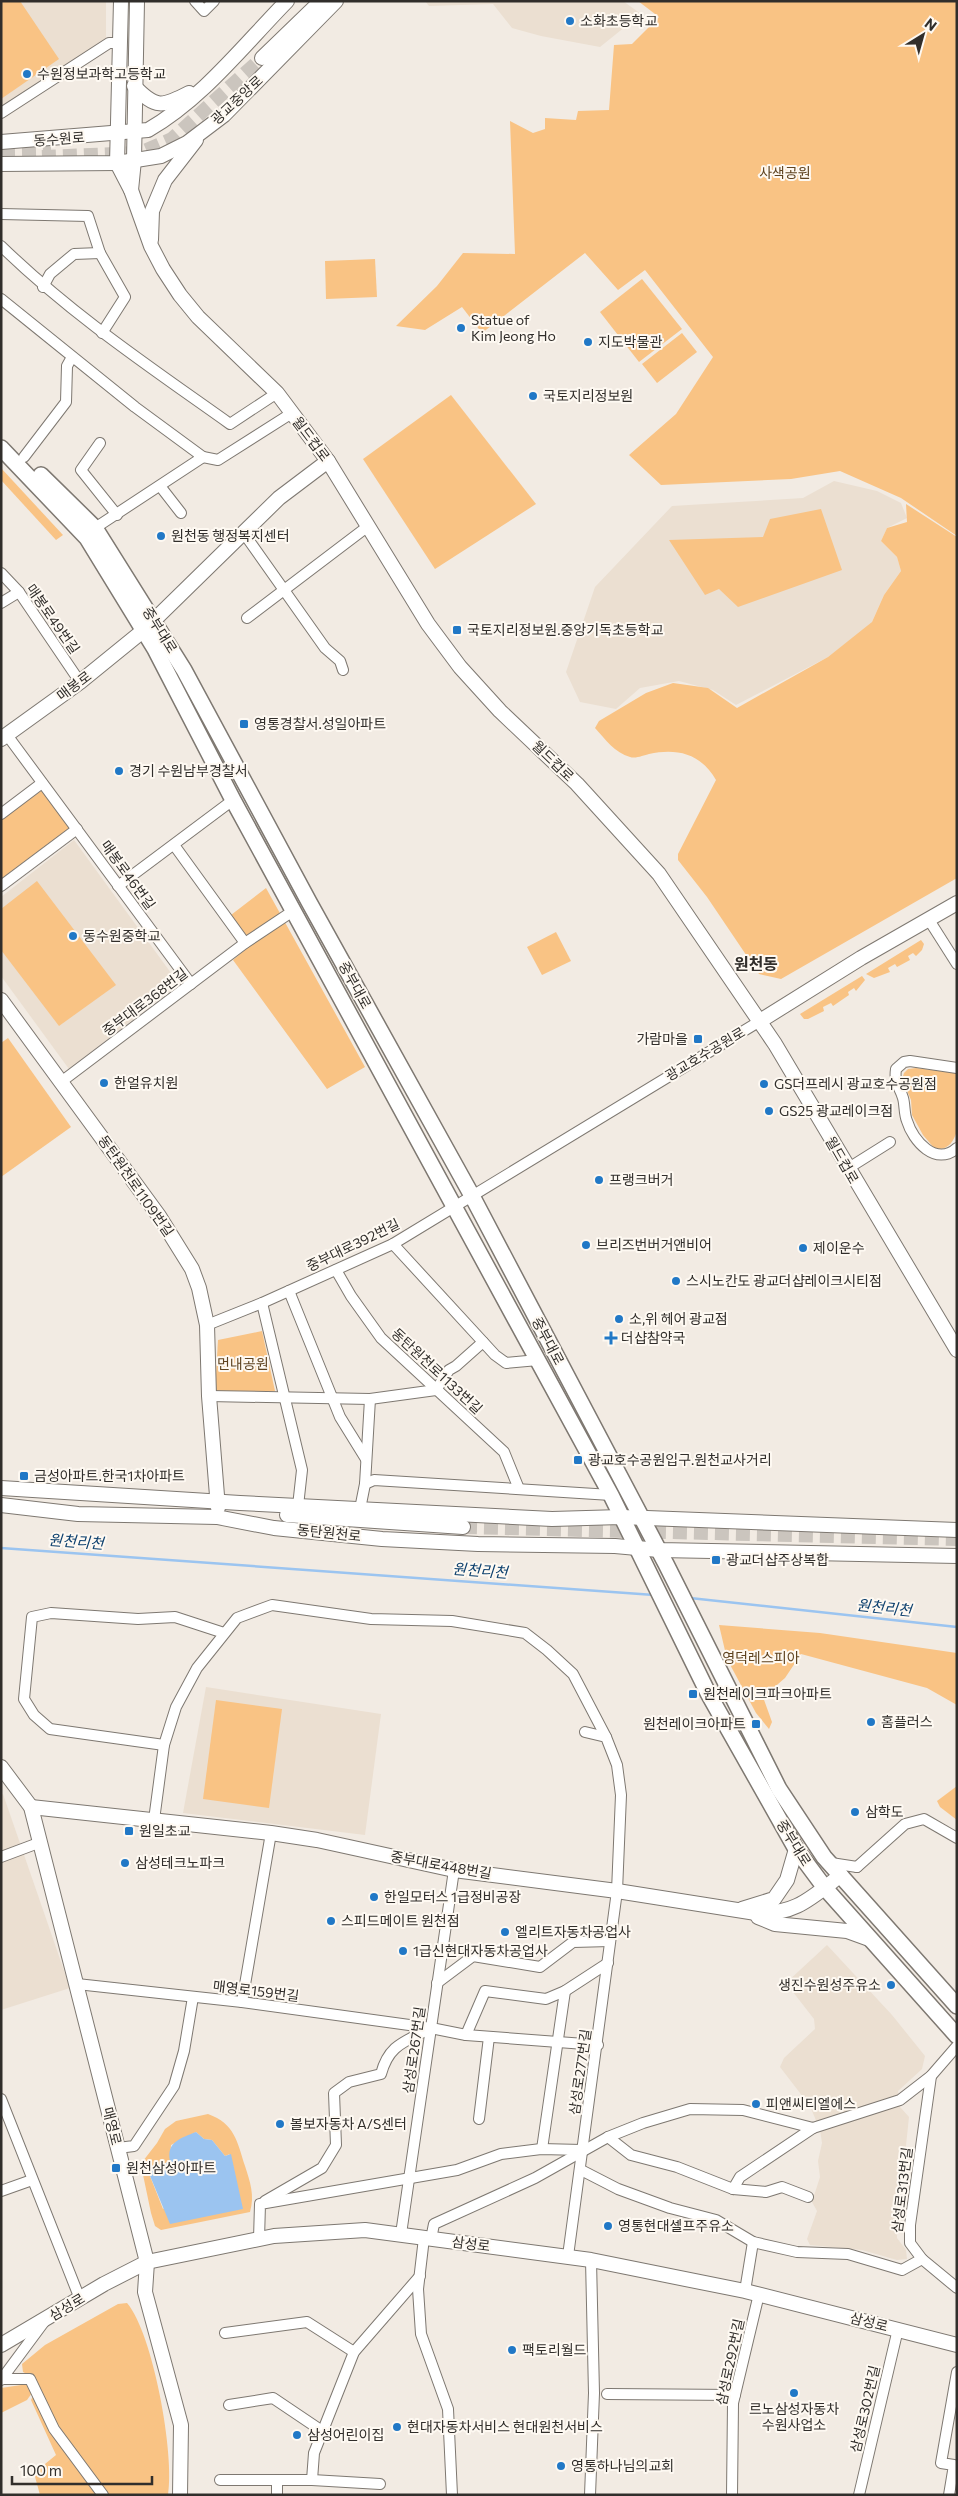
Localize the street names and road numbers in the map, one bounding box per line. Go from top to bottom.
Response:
street label: 광교중앙로 [207,71,266,128]
street label: 동수원로 [33,128,85,149]
street label: 월드컵로 [289,413,334,464]
street label: 매봉로49번길 [23,581,84,657]
street label: 중부대로 [140,603,181,656]
street label: 매봉로 [53,667,94,704]
street label: 월드컵로 [529,737,578,785]
street label: 매봉로46번길 [98,837,159,913]
street label: 중부대로 [336,958,375,1012]
street label: 중부대로368번길 [99,964,191,1039]
street label: 광교호수공원로 [662,1023,748,1084]
street label: 동탄원천로1109번길 [95,1132,178,1240]
street label: 월드컵로 [822,1133,863,1186]
street label: 중부대로392번길 [303,1215,402,1274]
street label: 중부대로 [529,1314,568,1368]
street label: 동탄원천로1133번길 [388,1324,486,1417]
street label: 동탄원천로 [296,1521,362,1544]
street label: 중부대로 [774,1816,815,1869]
street label: 중부대로448번길 [389,1847,493,1882]
street label: 매영로159번길 [212,1977,300,2004]
street label: 삼성로267번길 [399,2005,428,2095]
street label: 삼성로277번길 [565,2028,594,2116]
street label: 매영로 [100,2105,125,2147]
street label: 삼성로313번길 [888,2146,915,2234]
street label: 삼성로 [451,2233,491,2254]
street label: 삼성로 [46,2289,88,2324]
street label: 삼성로 [848,2309,890,2334]
street label: 삼성로292번길 [712,2317,747,2407]
street label: 삼성로302번길 [846,2363,883,2454]

